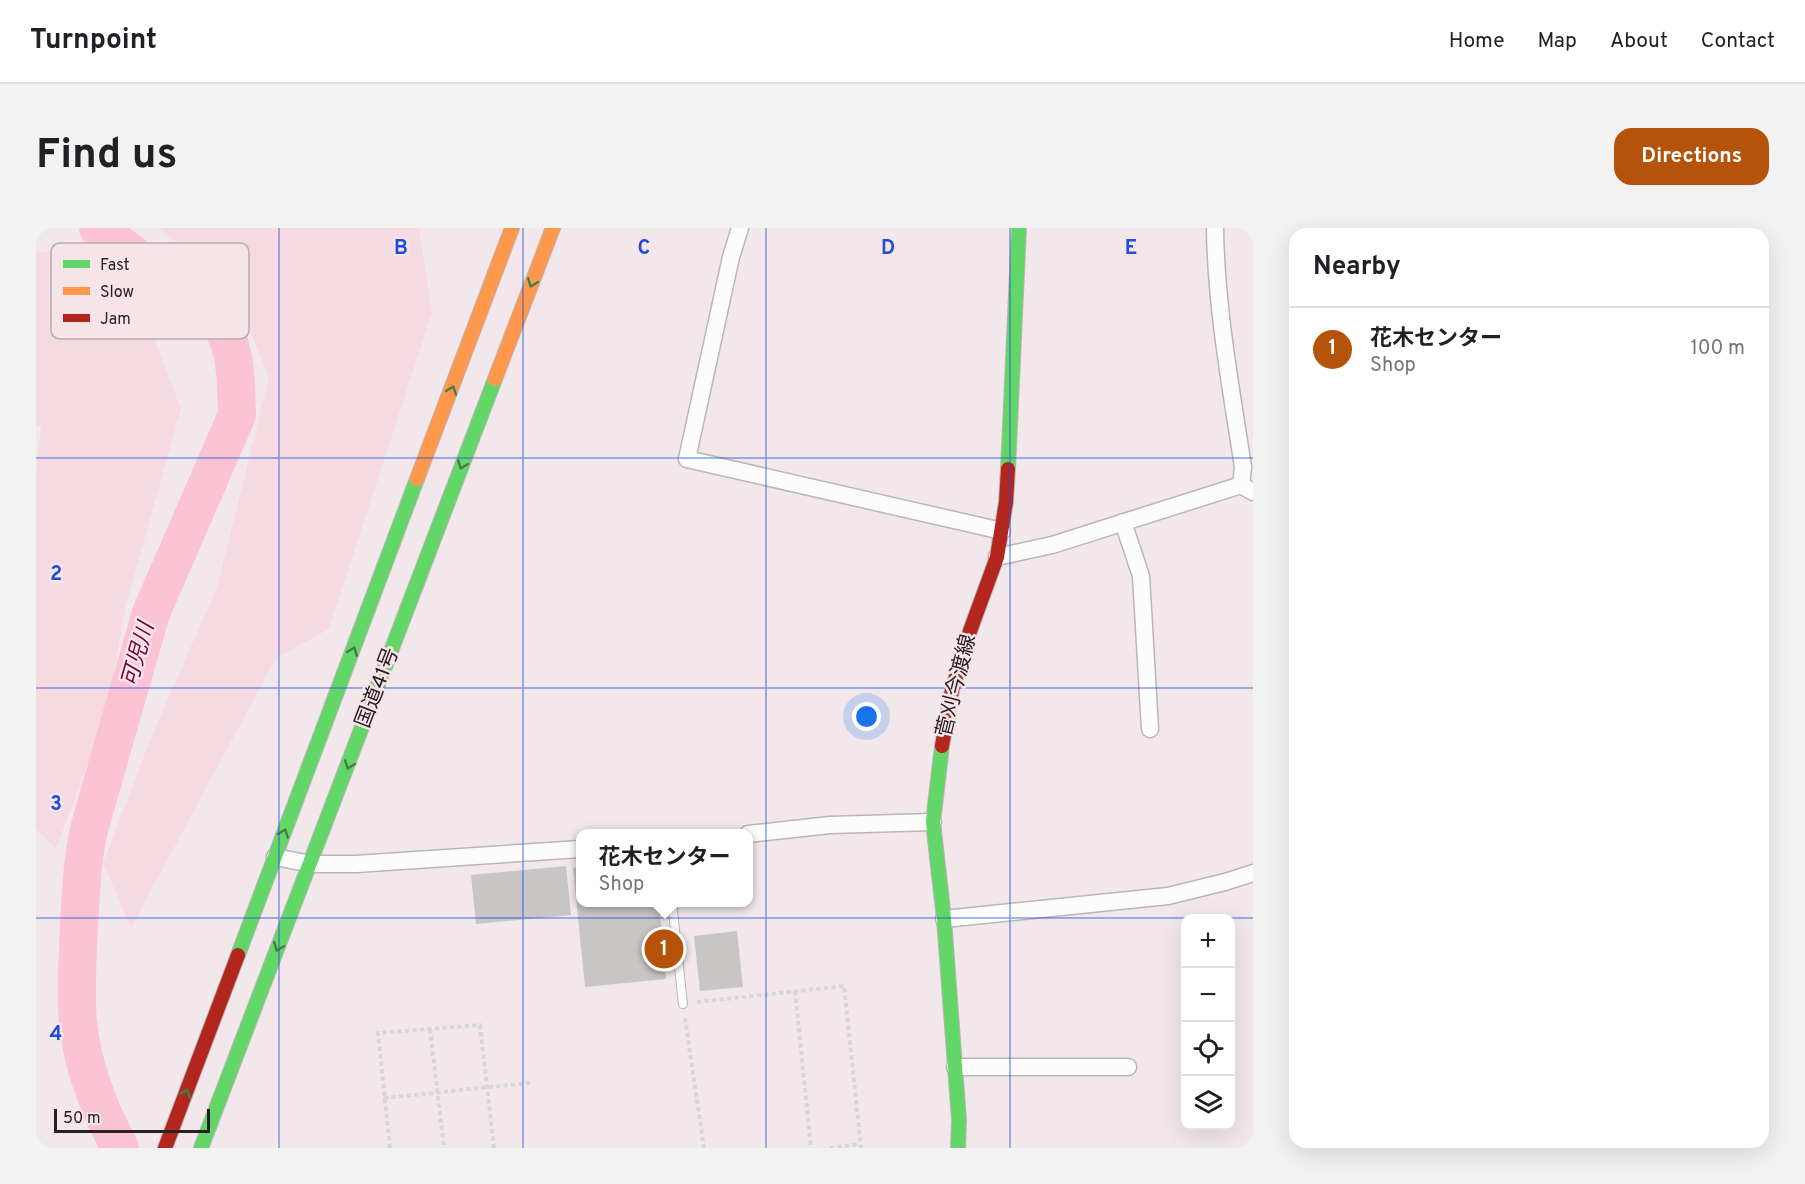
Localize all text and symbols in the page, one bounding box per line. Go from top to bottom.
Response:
text: Turnpoint [30,23,157,59]
text: Home [1449,28,1505,55]
text: Map [1538,28,1577,55]
text: About [1610,28,1668,55]
text: Contact [1701,28,1775,55]
button: Directions [1614,128,1769,185]
text: Find us [36,130,177,183]
text: B [394,236,408,262]
text: C [638,236,650,262]
text: D [881,236,895,262]
text: E [1125,236,1137,262]
legend [51,243,249,339]
text: Nearby [1313,251,1401,284]
text: Fast [100,256,130,276]
one-way arrow [526,277,539,287]
text: Slow [100,283,134,303]
text: Jam [100,310,131,330]
text: 花木センター [1370,326,1502,353]
text: 1 [1329,336,1337,362]
text: 100 m [1690,336,1745,362]
text: Shop [1370,353,1416,379]
one-way arrow [444,385,457,396]
one-way arrow [457,459,470,470]
text: 2 [50,562,62,588]
water label: 可児川 [117,618,162,690]
street label: 菅刈今渡線 [931,632,983,740]
street label: 国道41号 [350,644,406,732]
one-way arrow [346,646,358,657]
your location [852,702,881,731]
one-way arrow [343,759,356,770]
text: 3 [50,792,62,818]
one-way arrow [277,829,290,839]
popup [576,829,753,907]
text: 花木センター [598,845,731,872]
text: Shop [598,872,644,898]
map controls [1181,914,1235,1130]
button: + [1181,914,1235,968]
pin: 1 [644,926,684,972]
one-way arrow [273,941,286,952]
button: − [1181,968,1235,1022]
text: 4 [50,1022,62,1048]
button: locate [1181,1022,1235,1076]
button: layers [1181,1076,1235,1130]
one-way arrow [178,1089,191,1099]
scale bar [54,1106,210,1134]
text: 50 m [63,1109,101,1129]

